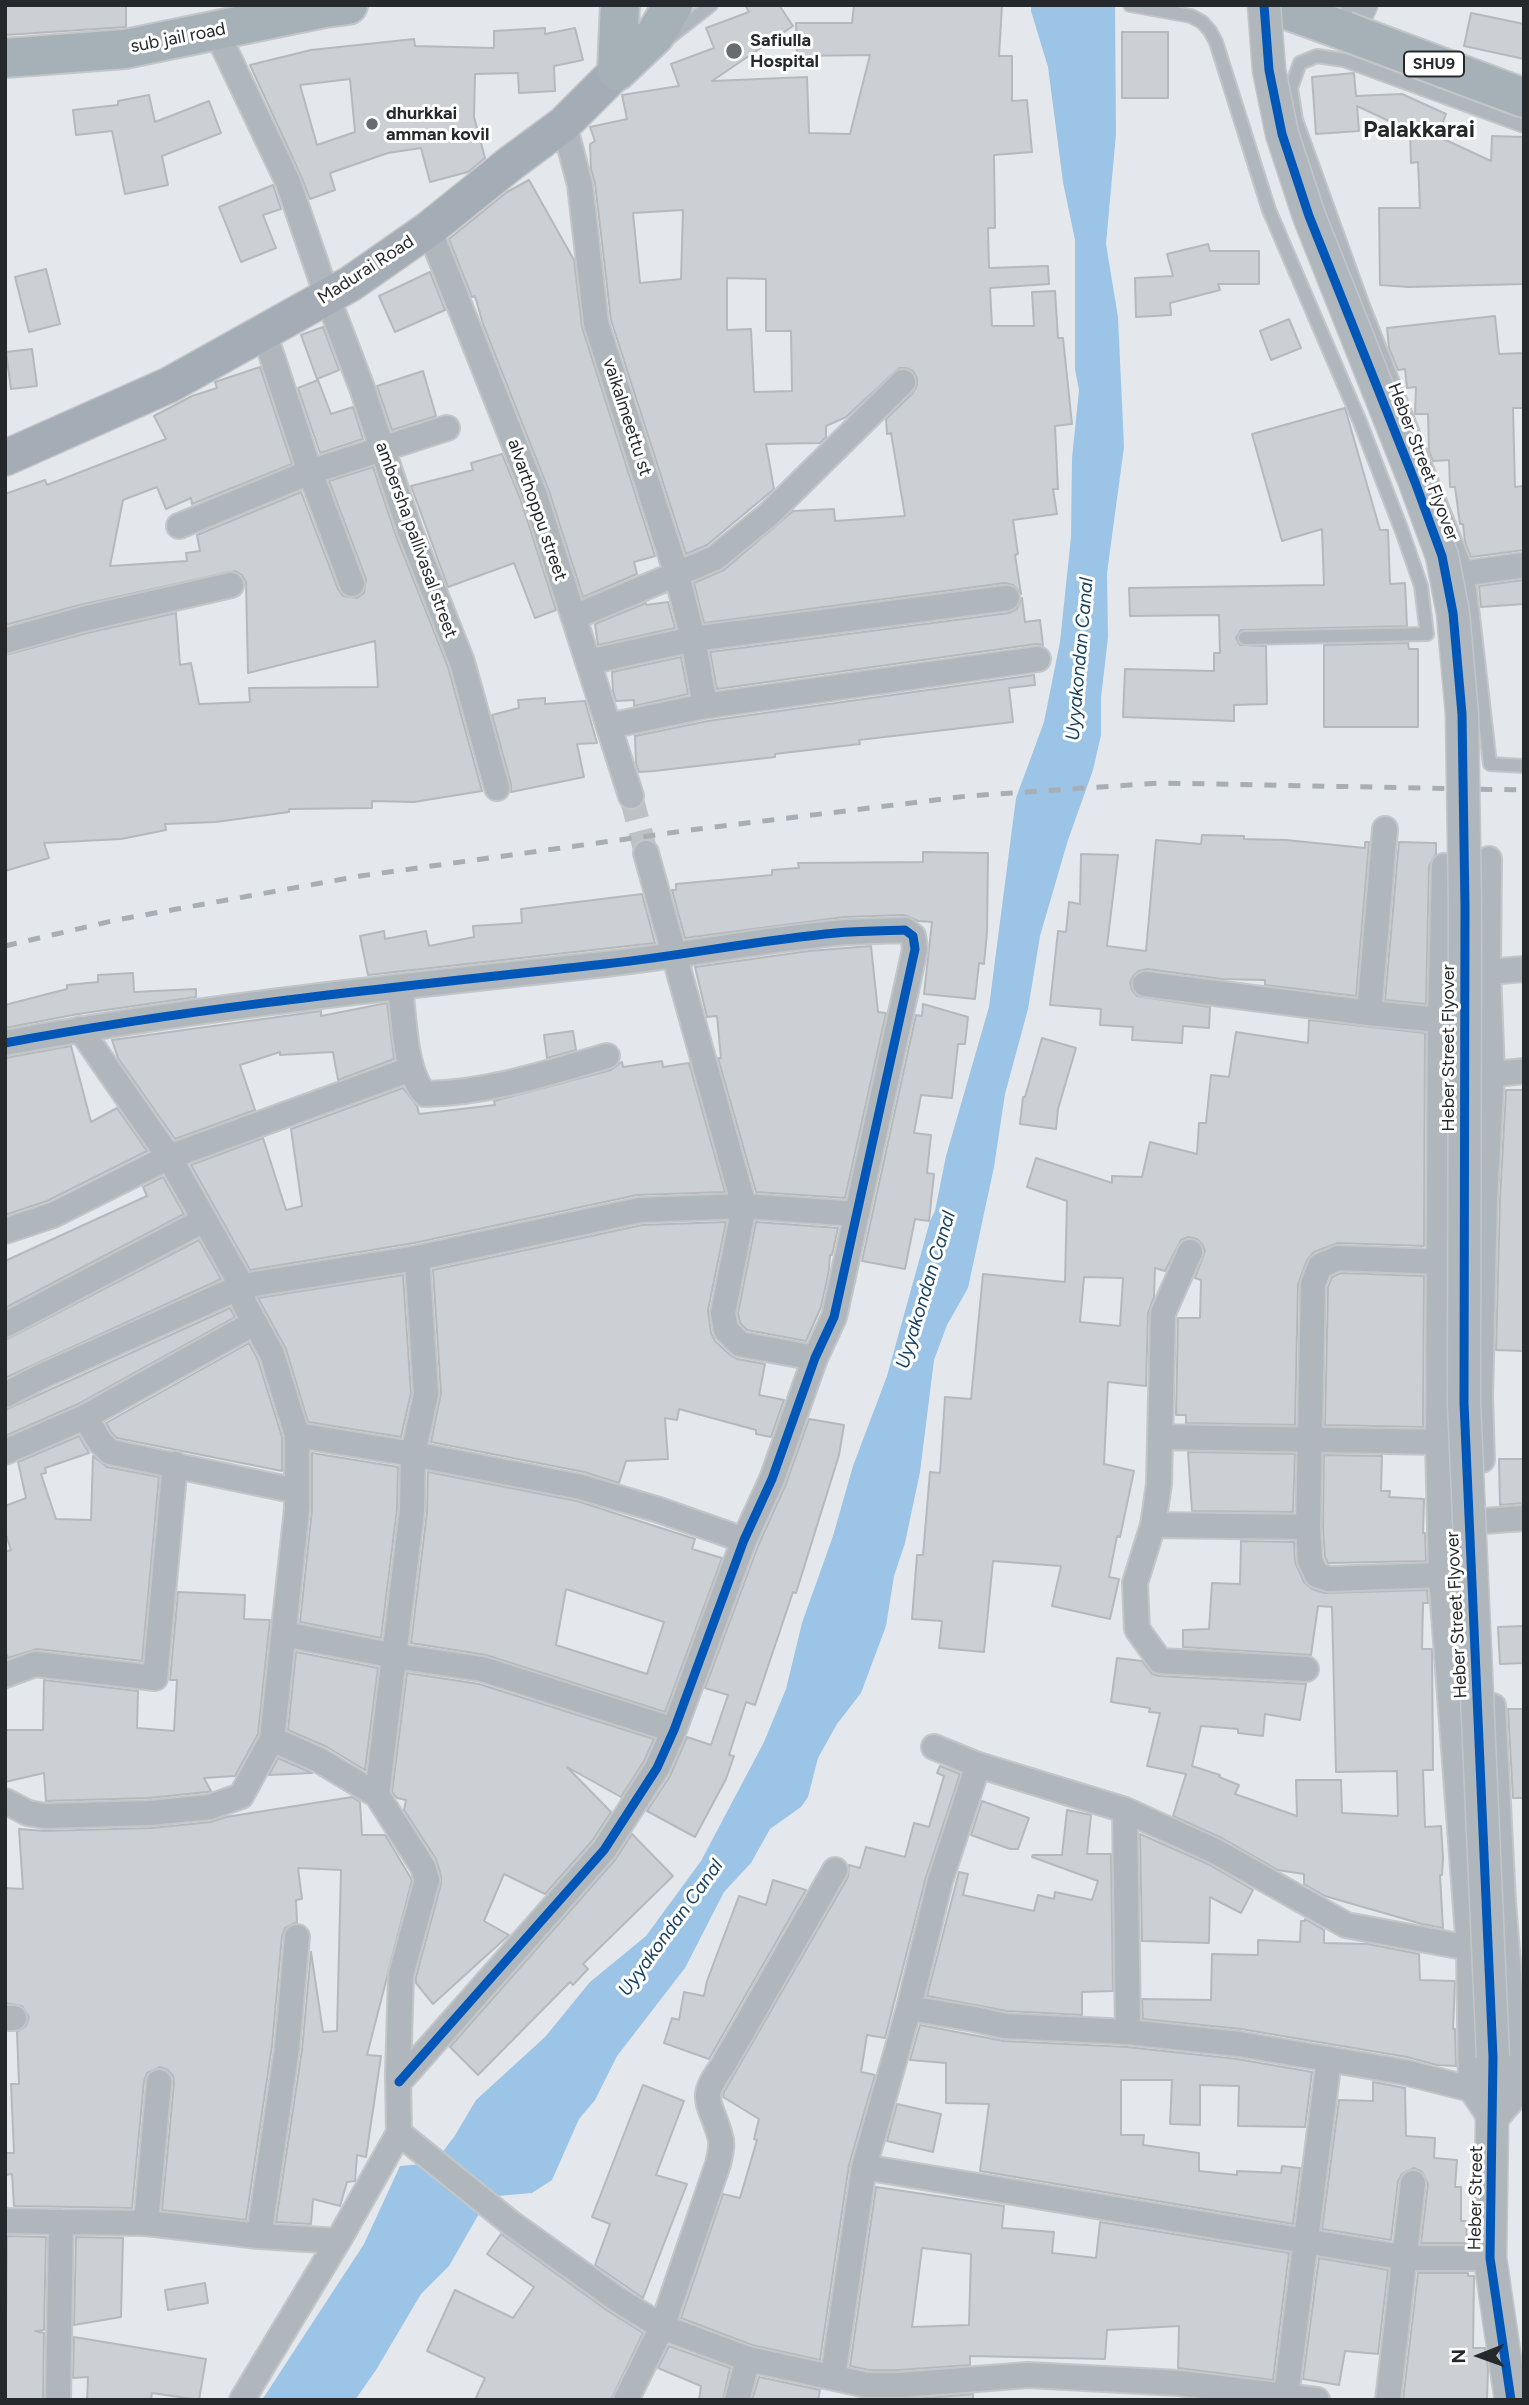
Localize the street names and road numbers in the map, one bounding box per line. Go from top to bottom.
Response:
street label: sub jail road [129,18,227,58]
road number: SHU9 [1404,52,1464,76]
street label: Madurai Road [314,231,418,309]
street label: vaikalmeettu st [598,355,656,479]
street label: Heber Street Flyover [1383,380,1463,544]
street label: alvarthoppu street [503,436,571,584]
street label: ambersha pallivasal street [370,439,462,641]
street label: Heber Street Flyover [1438,964,1460,1132]
street label: Heber Street Flyover [1442,1531,1472,1699]
street label: Heber Street [1464,2145,1488,2251]

